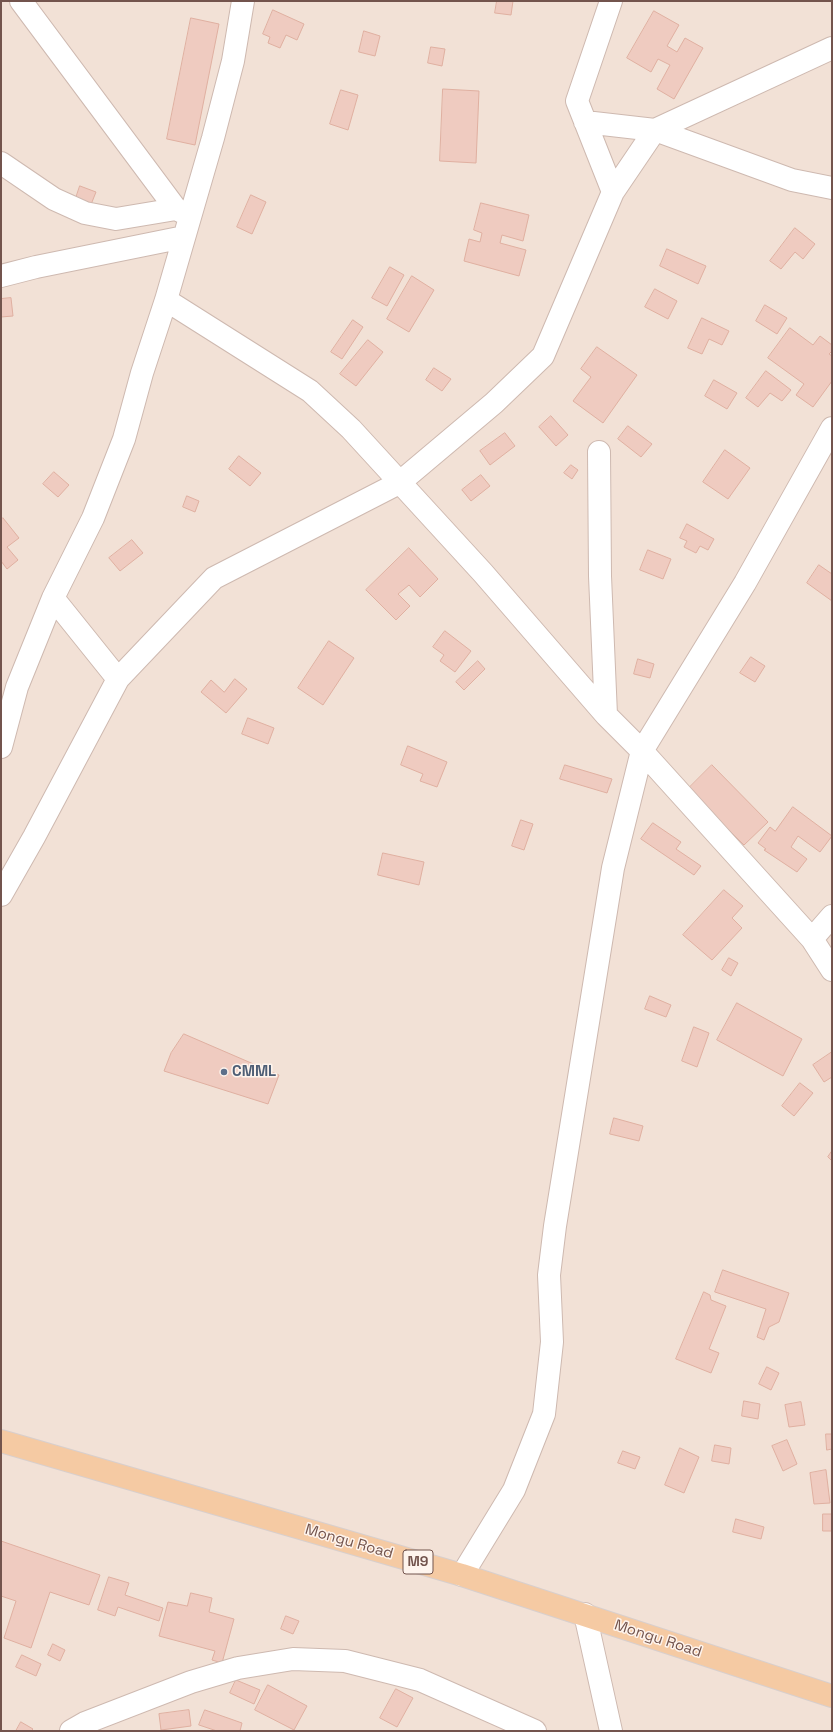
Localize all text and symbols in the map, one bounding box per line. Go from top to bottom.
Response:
place label: CMML [232,1063,276,1081]
marker: CMML [219,1067,229,1077]
street label: Mongu Road [303,1521,395,1563]
road number: M9 [403,1550,433,1574]
street label: Mongu Road [612,1616,704,1662]

